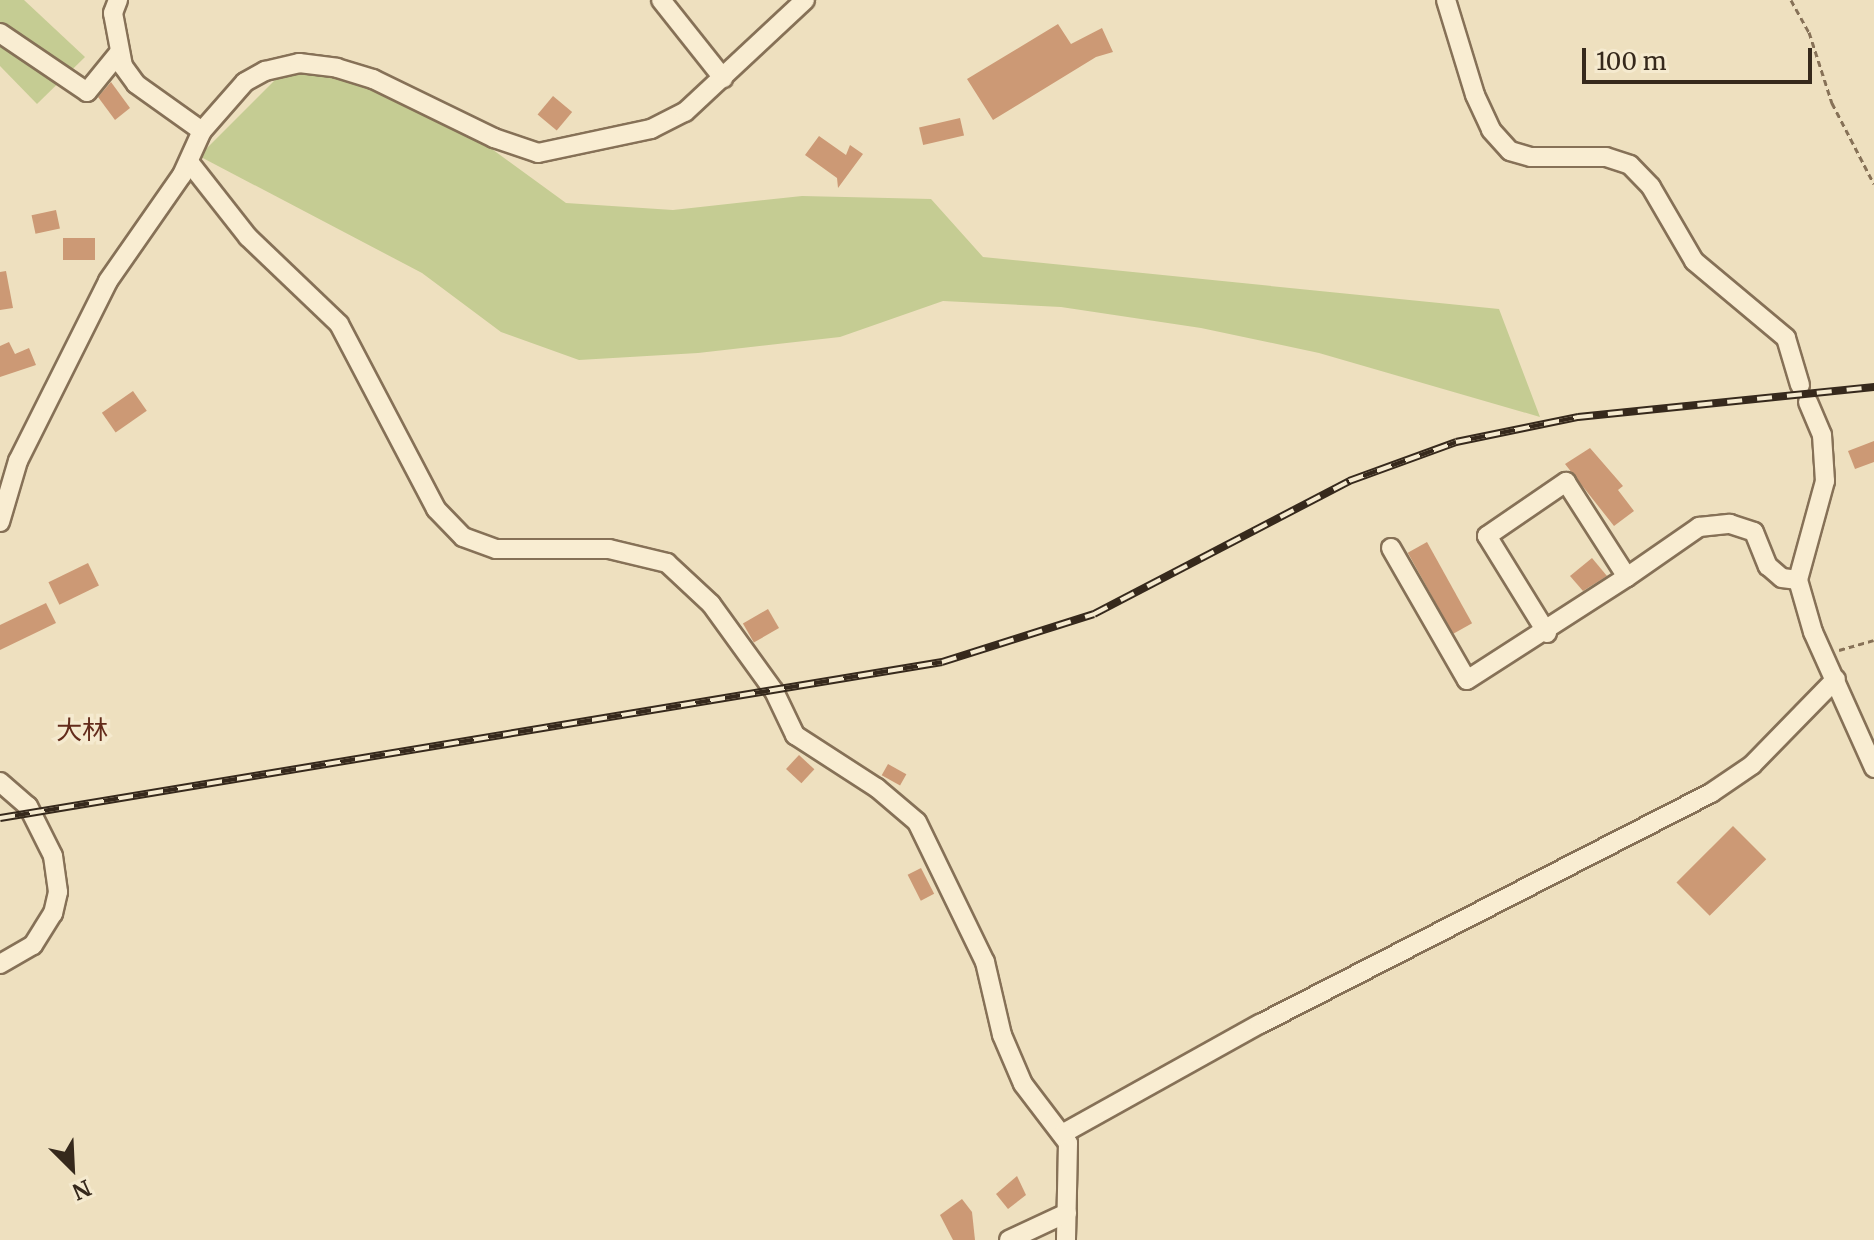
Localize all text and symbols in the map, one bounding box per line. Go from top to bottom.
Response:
scale bar [1586,32,1816,82]
text: 100 m [1596,46,1666,77]
district label: 大林 [56,714,108,746]
north arrow [32,1128,112,1208]
text: N [68,1174,95,1206]

